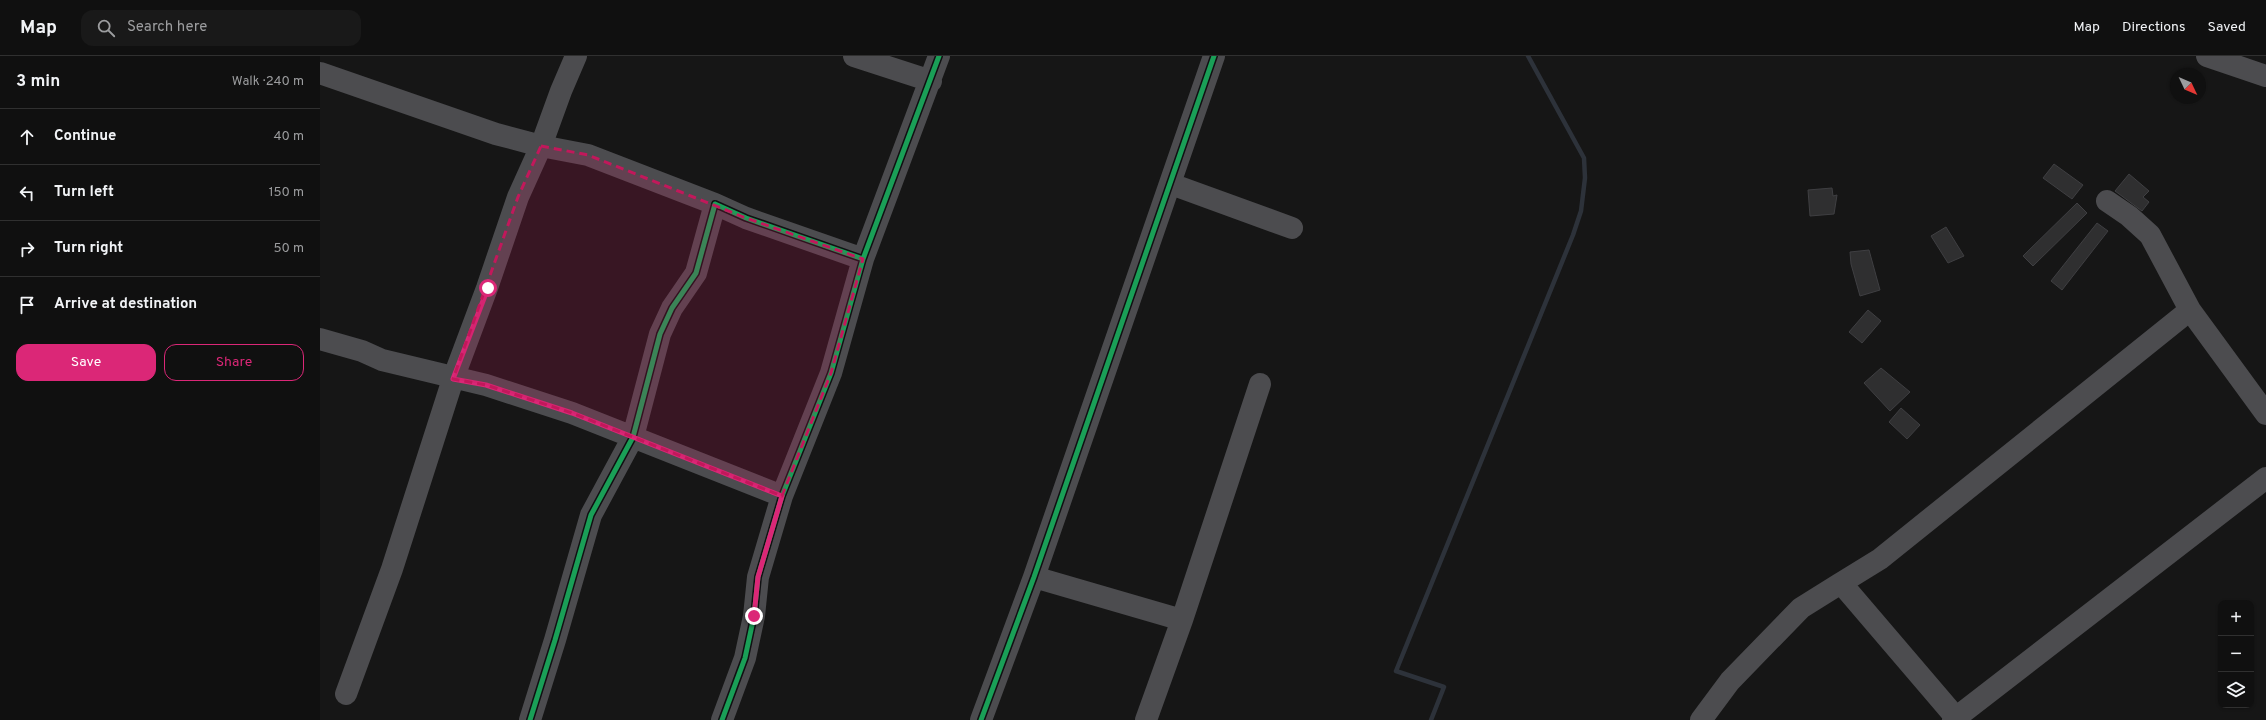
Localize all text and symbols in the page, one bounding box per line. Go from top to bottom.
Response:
search box [81,10,361,46]
text: Map [20,16,57,40]
icon: search [95,17,117,39]
text: Search here [127,18,207,37]
text: Map [2074,19,2100,36]
text: Directions [2122,19,2186,36]
text: Saved [2208,19,2246,36]
north arrow [2170,68,2206,104]
text: 3 min [16,71,60,93]
text: Walk · 240 m [232,74,304,90]
icon: ahead [16,126,38,148]
text: Continue [54,127,116,146]
text: 40 m [274,129,304,145]
icon: left [16,182,38,204]
text: Turn left [54,183,114,202]
text: 150 m [269,185,304,201]
icon: right [16,238,38,260]
text: Turn right [54,239,123,258]
text: 50 m [274,241,304,257]
route start [479,279,497,297]
icon: arrive [16,294,38,316]
text: Arrive at destination [54,295,197,314]
button: Save [16,344,156,381]
button: Share [164,344,304,381]
map controls [2218,600,2254,708]
button: + [2218,600,2254,636]
route end [745,607,763,625]
button: − [2218,636,2254,672]
button: layers [2218,672,2254,708]

